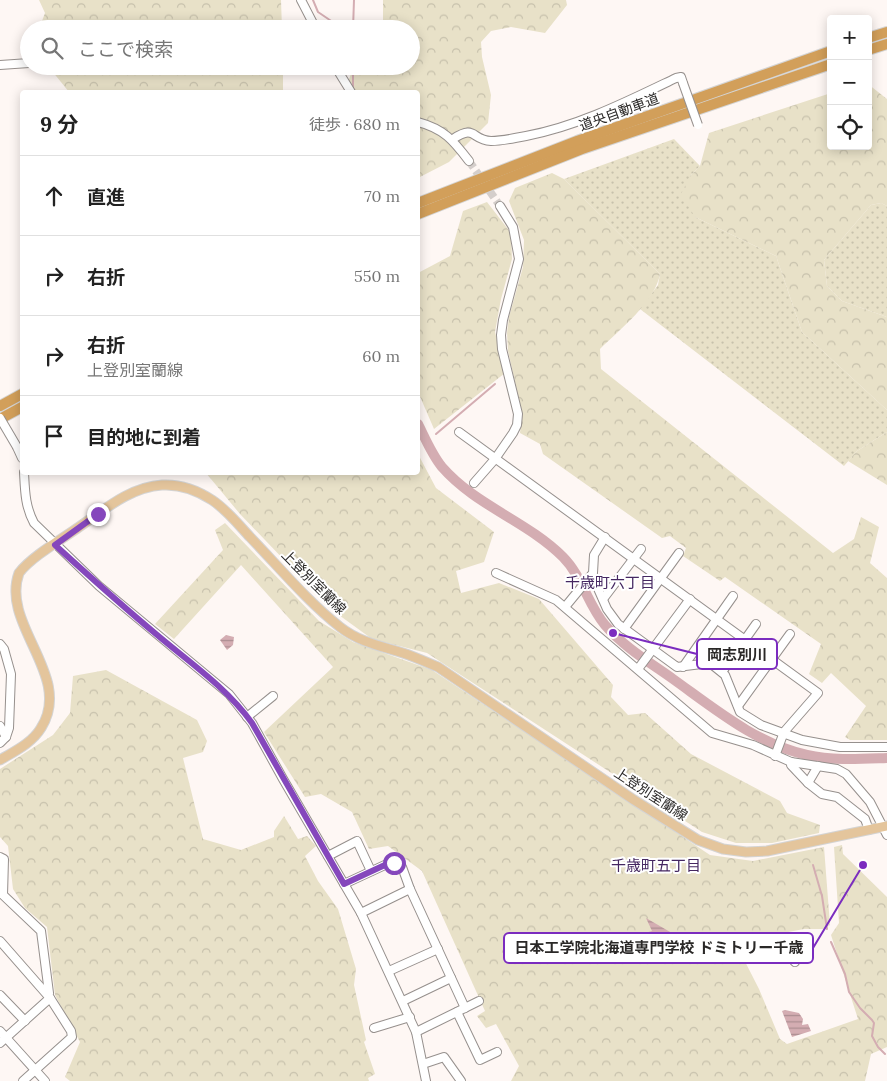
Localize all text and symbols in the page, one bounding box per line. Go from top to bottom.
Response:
map controls [827,15,872,150]
button: + [827,15,872,60]
search box [20,20,420,75]
icon: search [38,34,66,62]
text: ここで検索 [78,37,173,61]
button: − [827,60,872,105]
street label: 道央自動車道 [576,89,662,135]
button: locate [827,105,872,150]
text: 9 分 [40,111,79,138]
text: 徒歩 · 680 m [309,114,400,134]
icon: ahead [40,182,68,210]
text: 直進 [87,185,125,209]
text: 70 m [364,186,400,206]
icon: right [40,262,68,290]
text: 右折 [87,265,125,289]
text: 550 m [354,266,400,286]
text: 右折 [87,333,125,357]
icon: right [40,342,68,370]
text: 60 m [362,346,400,366]
text: 上登別室蘭線 [87,360,183,380]
icon: arrive [40,422,68,450]
text: 目的地に到着 [87,425,201,449]
route end [87,503,110,526]
street label: 上登別室蘭線 [278,546,350,618]
district label: 千歳町六丁目 [565,573,655,592]
callout: 岡志別川 [697,639,777,669]
text: 岡志別川 [707,645,767,664]
street label: 上登別室蘭線 [611,764,691,824]
route start [383,852,406,875]
district label: 千歳町五丁目 [611,856,701,875]
callout: 日本工学院北海道専門学校 ドミトリー千歳 [504,933,813,963]
text: 日本工学院北海道専門学校 ドミトリー千歳 [515,938,803,957]

